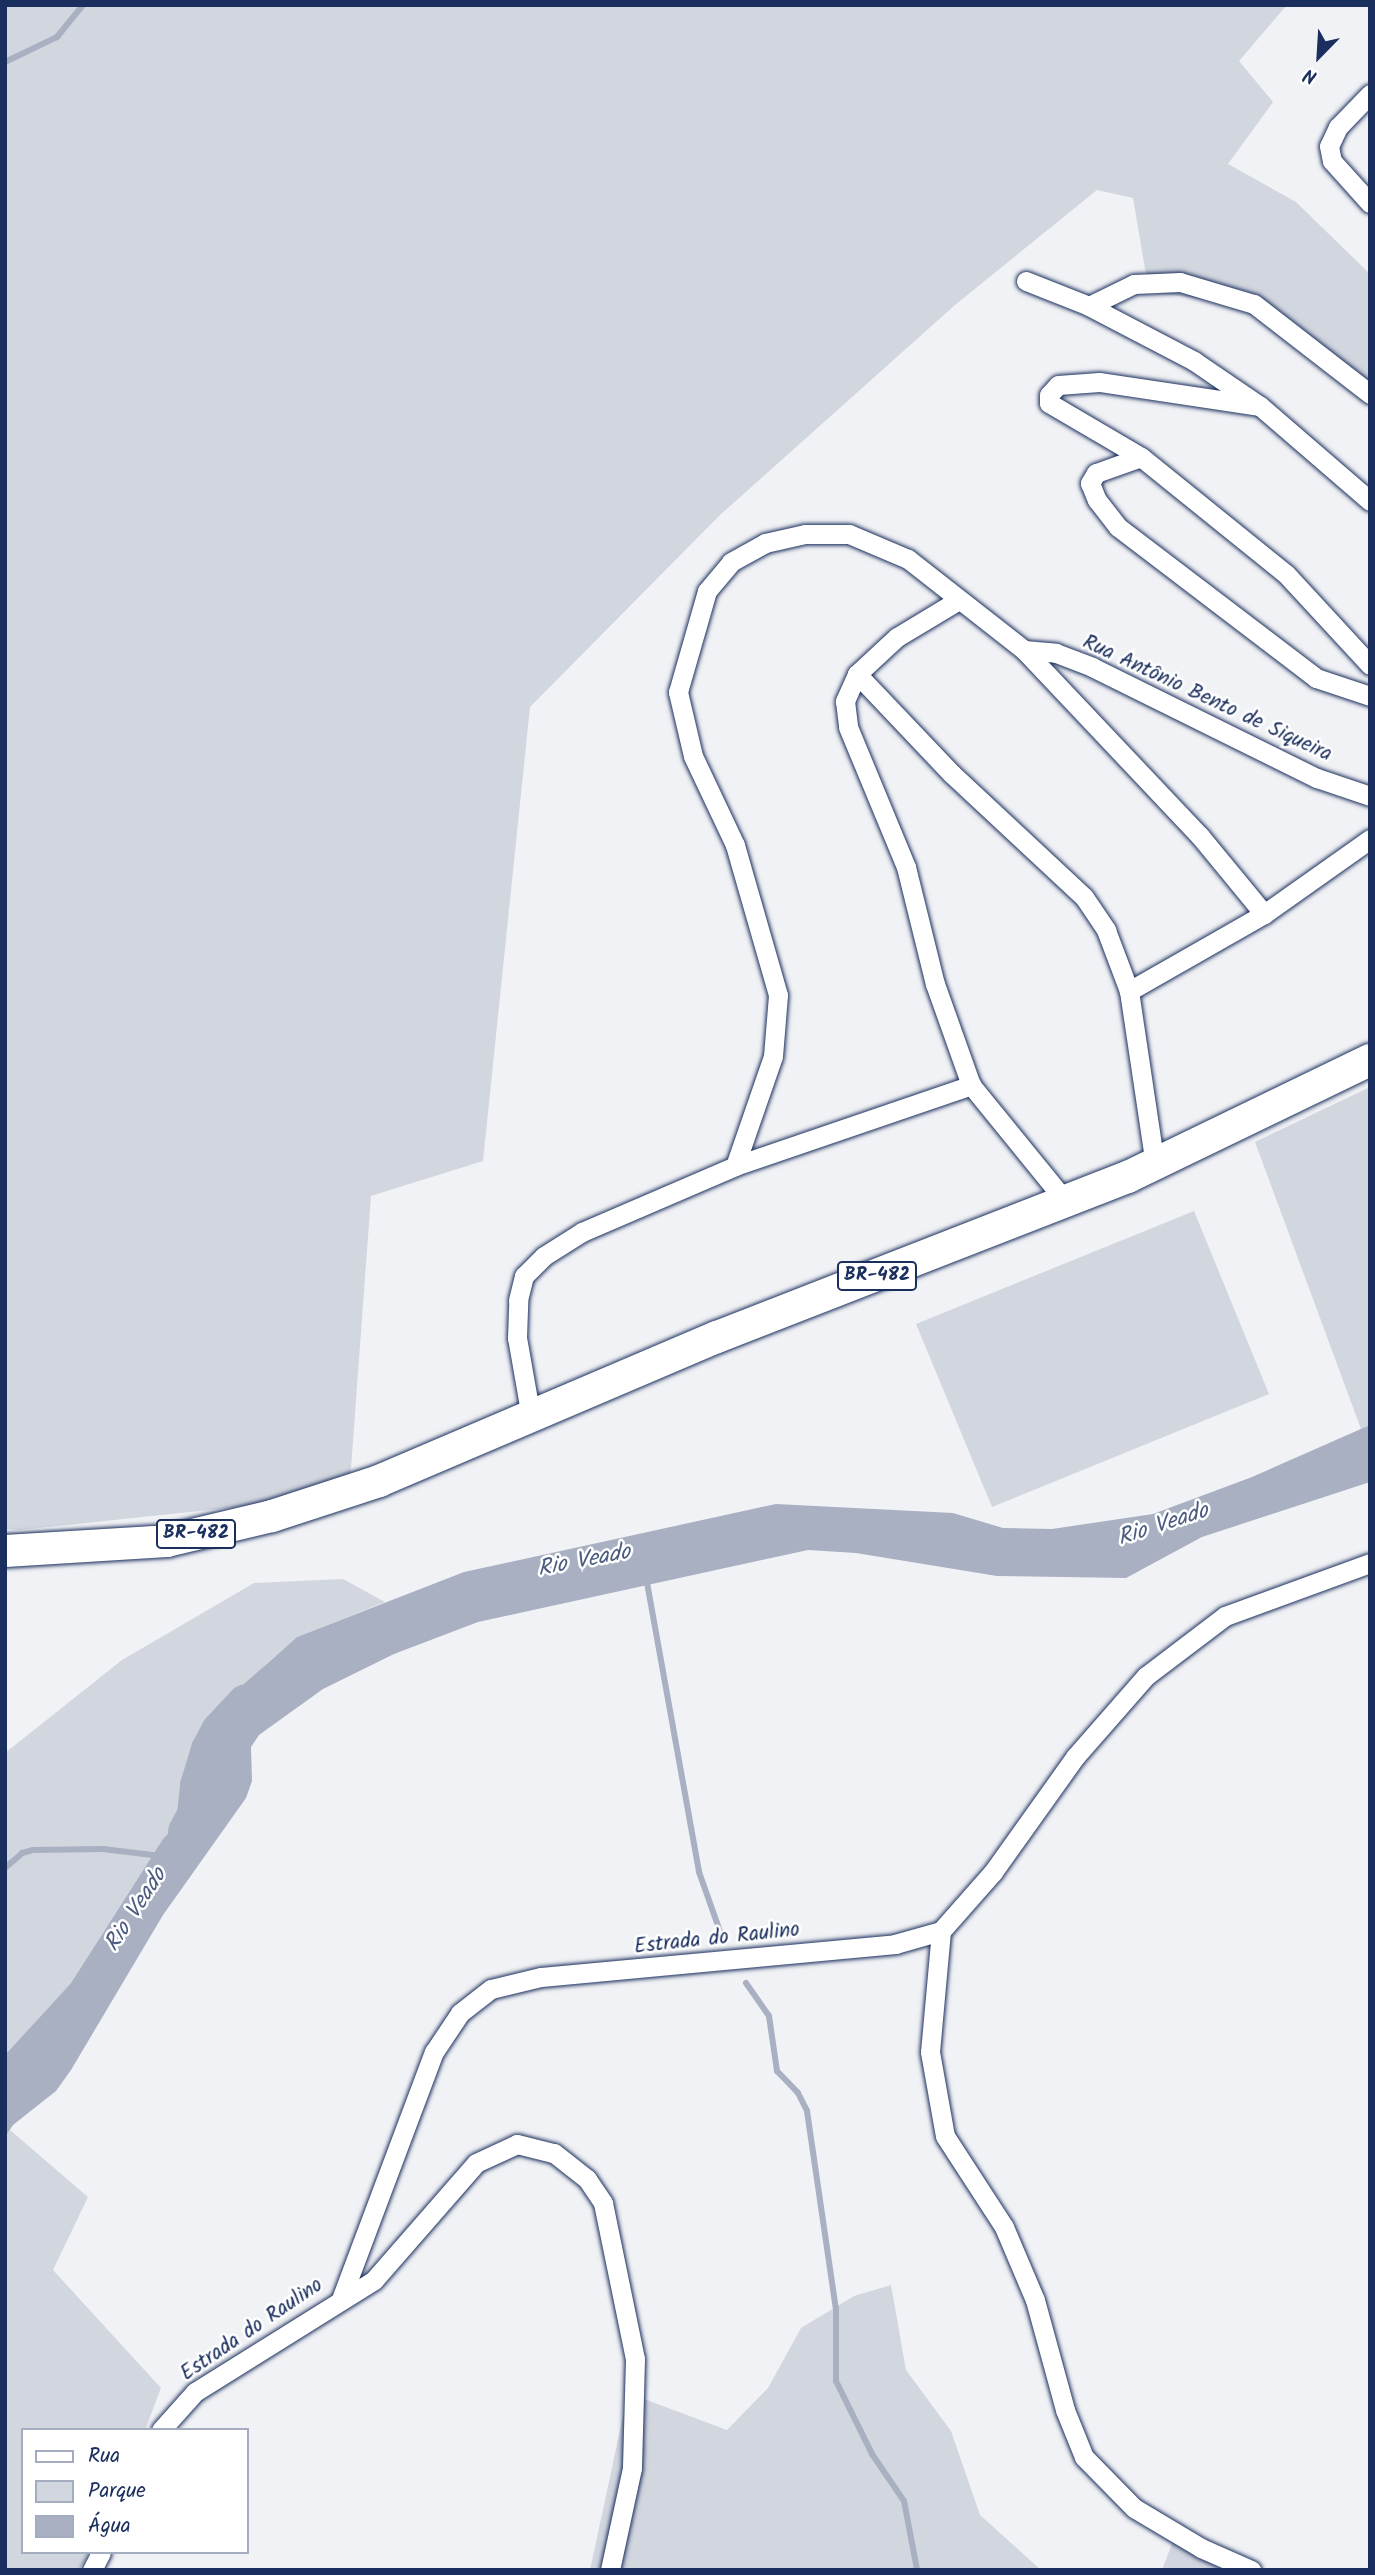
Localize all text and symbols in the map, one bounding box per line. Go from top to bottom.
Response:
north arrow [1284,21,1354,91]
text: N [1299,59,1322,91]
street label: Rua Antônio Bento de Siqueira [1078,630,1336,768]
road number: BR-482 [837,1260,917,1292]
water label: Rio Veado [1114,1497,1212,1553]
road number: BR-482 [156,1518,236,1550]
water label: Rio Veado [535,1539,633,1583]
water label: Rio Veado [99,1863,173,1957]
street label: Estrada do Raulino [633,1918,801,1960]
street label: Estrada do Raulino [176,2273,328,2387]
legend [21,2428,248,2554]
text: Rua [88,2440,120,2473]
text: Parque [88,2475,146,2508]
text: Água [88,2510,131,2543]

